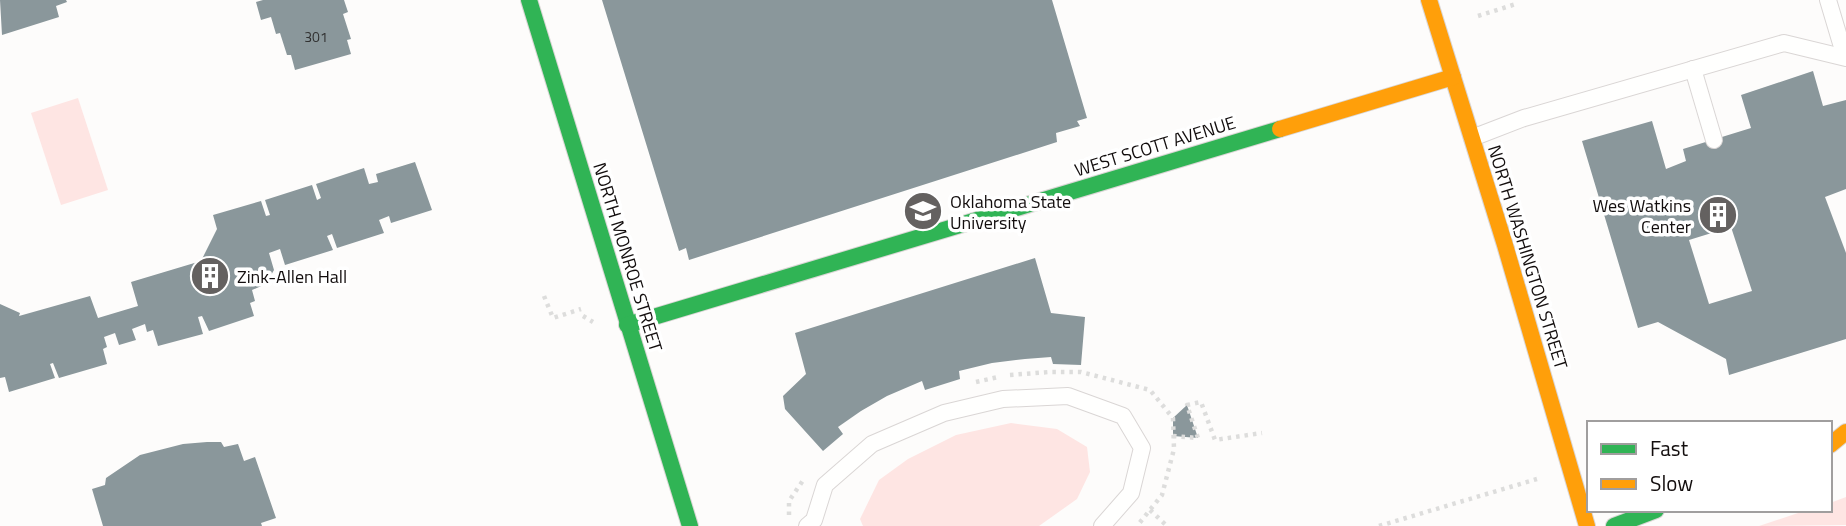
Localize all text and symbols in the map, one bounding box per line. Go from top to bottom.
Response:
house number: 301 [304,26,328,47]
street label: WEST SCOTT AVENUE [1071,109,1239,183]
street label: NORTH WASHINGTON STREET [1481,142,1575,373]
street label: NORTH MONROE STREET [586,159,670,355]
place label: Oklahoma State University [950,188,1071,236]
school or university icon: Oklahoma State University [902,190,944,232]
place label: Wes Watkins Center [1592,192,1691,240]
building icon: Wes Watkins Center [1697,194,1739,236]
building icon: Zink-Allen Hall [189,255,231,297]
place label: Zink-Allen Hall [237,263,347,290]
legend [1587,421,1832,512]
text: Fast [1650,432,1689,464]
text: Slow [1650,467,1693,499]

